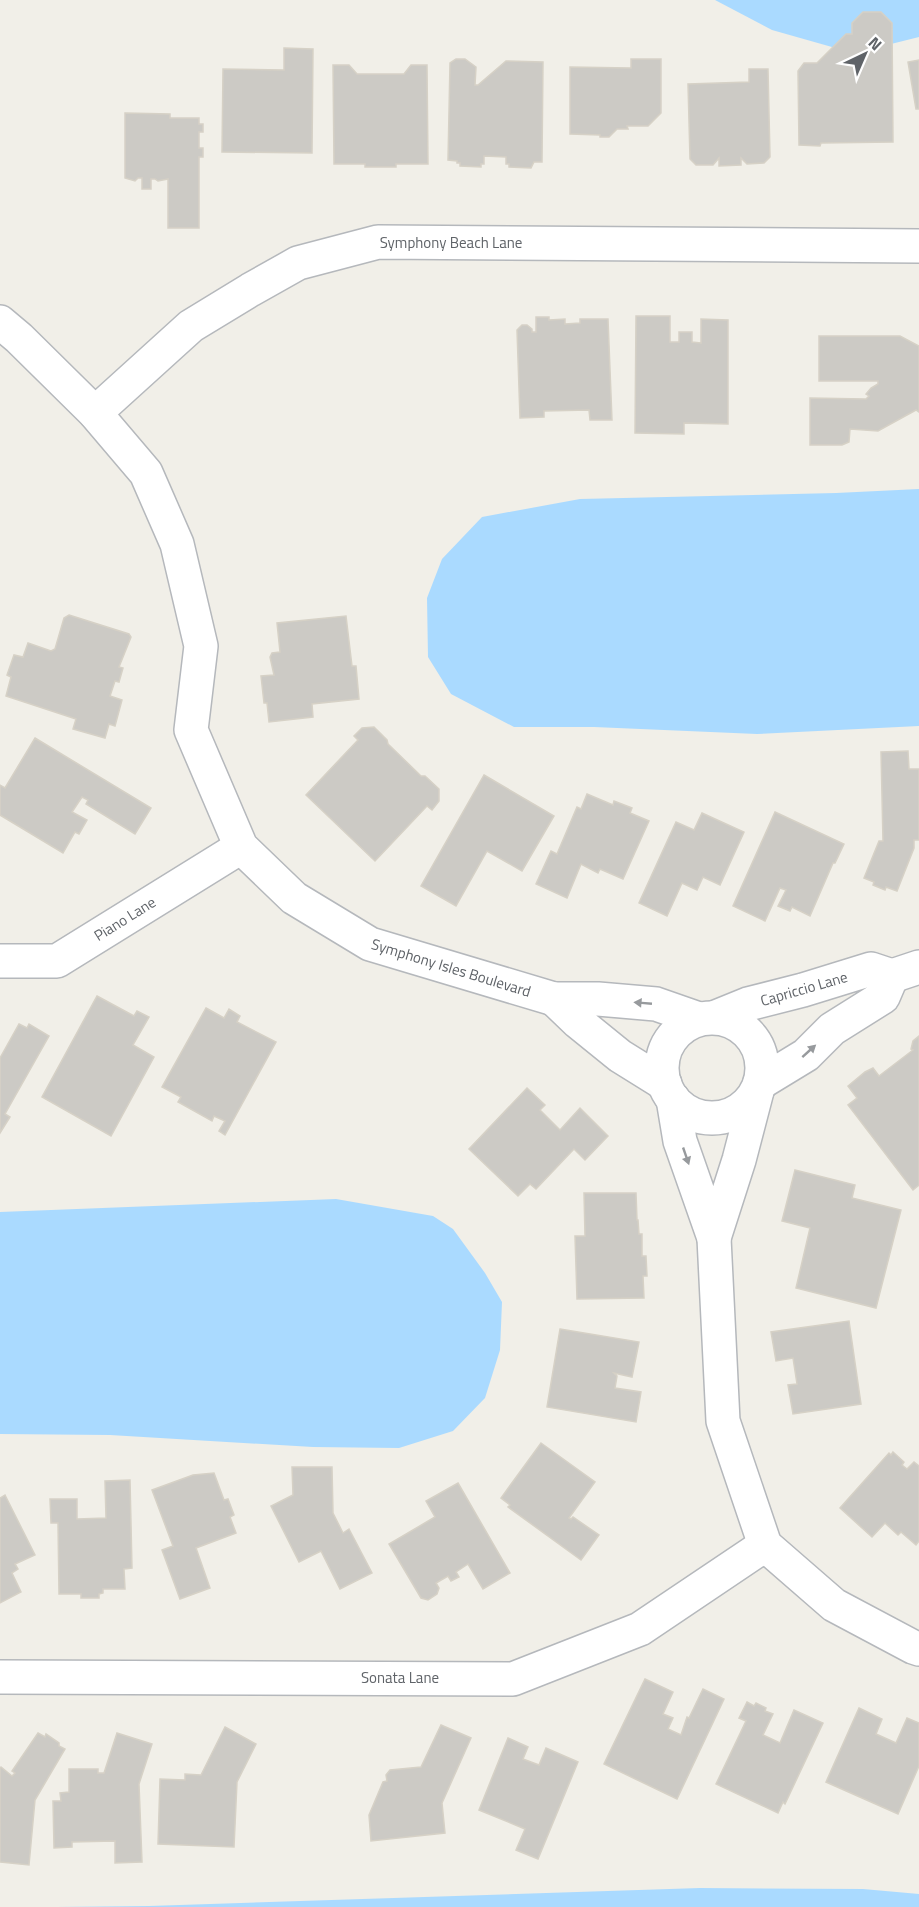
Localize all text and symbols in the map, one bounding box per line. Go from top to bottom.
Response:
north arrow [835,24,895,84]
text: N [863,31,888,56]
street label: Symphony Beach Lane [380,231,522,254]
street label: Piano Lane [89,890,160,947]
street label: Symphony Isles Boulevard [369,932,534,1003]
street label: Capriccio Lane [757,965,850,1012]
one-way arrow [633,998,652,1008]
one-way arrow [801,1044,816,1058]
one-way arrow [681,1147,691,1165]
street label: Sonata Lane [361,1666,439,1689]

